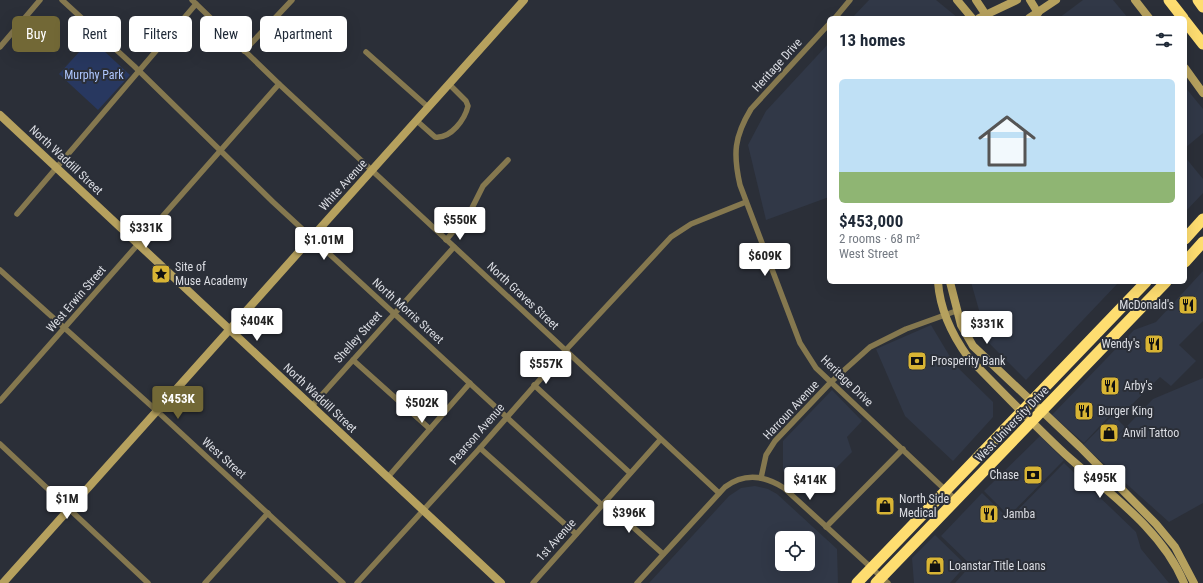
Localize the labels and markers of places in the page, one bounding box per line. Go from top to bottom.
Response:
pin: $550K [432,207,488,241]
pin: $331K [118,215,174,249]
pin: $1.01M [291,227,357,261]
pin: $609K [737,243,793,277]
place label: Site of Muse Academy [175,260,248,288]
place icon: Site of Muse Academy [150,263,172,285]
restaurant icon: McDonald's [1177,294,1199,316]
place label: McDonald's [1119,298,1174,312]
pin: $404K [229,308,285,342]
pin: $331K [959,311,1015,345]
restaurant icon: Wendy's [1143,333,1165,355]
place label: Wendy's [1101,337,1140,351]
bank icon: Prosperity Bank [906,350,928,372]
pin: $557K [518,351,574,385]
place label: Prosperity Bank [931,354,1006,368]
restaurant icon: Arby's [1099,375,1121,397]
place label: Arby's [1124,379,1153,393]
pin: $453K [150,386,206,420]
pin: $502K [394,390,450,424]
restaurant icon: Burger King [1073,400,1095,422]
place label: Burger King [1098,404,1153,418]
shop icon: Anvil Tattoo [1098,422,1120,444]
place label: Anvil Tattoo [1123,426,1179,440]
bank icon: Chase [1022,464,1044,486]
pin: $495K [1072,465,1128,499]
pin: $414K [782,467,838,501]
place label: Chase [990,468,1019,482]
pin: $1M [48,486,86,520]
place label: North Side Medical [899,492,949,520]
shop icon: North Side Medical [874,495,896,517]
pin: $396K [601,500,657,534]
restaurant icon: Jamba [978,503,1000,525]
place label: Jamba [1003,507,1036,521]
shop icon: Loanstar Title Loans [924,555,946,577]
place label: Loanstar Title Loans [949,559,1046,573]

